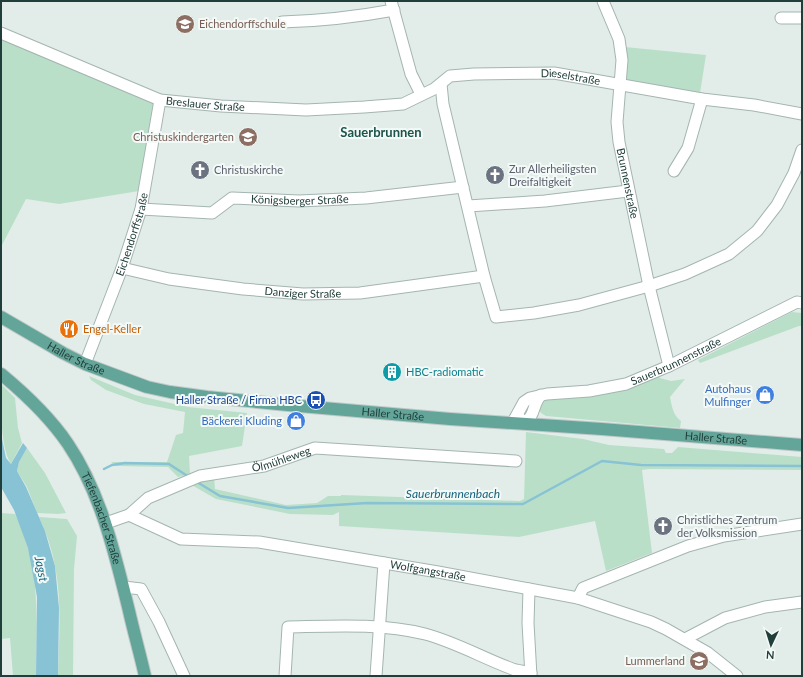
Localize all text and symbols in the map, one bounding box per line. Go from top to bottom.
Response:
school or university icon: Eichendorffschule [174,13,196,35]
place label: Eichendorffschule [199,17,286,30]
street label: Dieselstraße [541,66,602,87]
street label: Breslauer Straße [165,94,245,113]
district label: Sauerbrunnen [340,124,422,140]
school or university icon: Christuskindergarten [237,126,259,148]
place label: Christuskindergarten [133,130,234,143]
street label: Brunnenstraße [614,147,642,220]
church icon: Christuskirche [189,159,211,181]
place label: Zur Allerheiligsten Dreifaltigkeit [509,162,596,188]
place label: Christuskirche [214,163,283,176]
church icon: Zur Allerheiligsten Dreifaltigkeit [484,164,506,186]
street label: Eichendorffstraße [113,192,150,278]
street label: Königsberger Straße [251,192,349,207]
street label: Danziger Straße [264,284,342,300]
restaurant icon: Engel-Keller [58,318,80,340]
place label: Engel-Keller [83,322,141,335]
street label: Sauerbrunnenstraße [628,334,723,387]
street label: Haller Straße [45,338,107,377]
building icon: HBC-radiomatic [381,361,403,383]
place label: HBC-radiomatic [406,365,484,378]
place label: Autohaus Mulfinger [704,382,751,408]
shop icon: Autohaus Mulfinger [754,384,776,406]
bus stop icon: Haller Straße / Firma HBC [305,389,327,411]
place label: Haller Straße / Firma HBC [176,393,303,406]
street label: Haller Straße [361,404,425,423]
shop icon: Bäckerei Kluding [285,410,307,432]
place label: Bäckerei Kluding [201,414,282,427]
street label: Haller Straße [684,429,748,447]
street label: Ölmühleweg [251,443,312,474]
street label: Tiefenbacher Straße [79,470,124,566]
water label: Sauerbrunnenbach [406,486,500,501]
place label: Christliches Zentrum der Volksmission [677,513,777,539]
church icon: Christliches Zentrum der Volksmission [652,515,674,537]
water label: Jagst [31,554,52,584]
street label: Wolfgangstraße [389,557,467,583]
north arrow [751,625,791,665]
text: N [766,649,775,662]
school or university icon: Lummerland [688,650,710,672]
place label: Lummerland [625,654,685,667]

